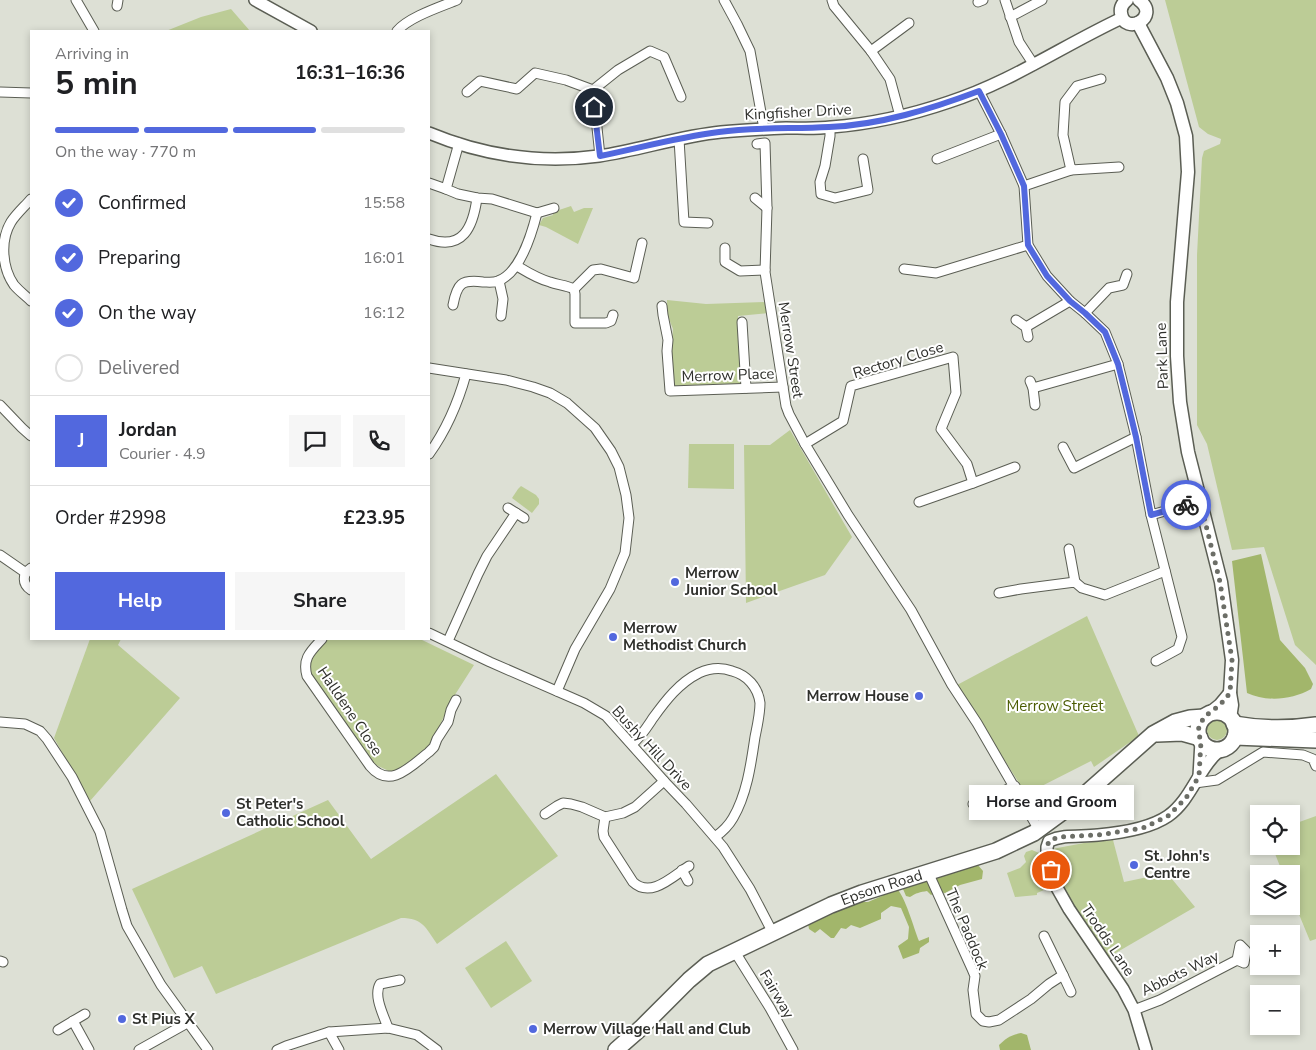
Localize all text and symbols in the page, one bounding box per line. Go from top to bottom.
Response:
text: Arriving in [55,43,129,65]
text: 16:31–16:36 [295,60,405,86]
text: 5 min [55,62,138,105]
pin [573,86,615,128]
icon: home [580,93,608,121]
street label: Kingfisher Drive [744,99,852,125]
text: On the way · 770 m [55,141,196,163]
icon: check [55,189,83,217]
text: Confirmed [98,190,186,216]
text: 15:58 [363,192,405,214]
icon: check [55,244,83,272]
text: Preparing [98,245,181,271]
text: 16:01 [363,247,405,269]
icon: check [55,299,83,327]
text: On the way [98,300,196,326]
street label: Merrow Street [774,300,809,400]
text: 16:12 [363,302,405,324]
street label: Park Lane [1151,322,1173,390]
street label: Rectory Close [850,337,946,383]
text: Delivered [98,355,180,381]
street label: Merrow Place [681,363,775,387]
button: chat [289,415,341,467]
button: phone [353,415,405,467]
text: Jordan [119,417,177,443]
text: J [78,428,84,454]
text: Courier · 4.9 [119,443,205,465]
courier [1161,480,1211,530]
icon: bike [1172,491,1200,519]
text: Order #2998 [55,505,166,531]
text: £23.95 [343,505,405,531]
place label: Merrow Junior School [684,563,778,600]
button: Help [55,572,225,630]
button: Share [235,572,405,630]
marker: Merrow Junior School [669,576,681,588]
place label: Merrow Methodist Church [623,618,746,655]
marker: Merrow Methodist Church [607,631,619,643]
street label: Halldene Close [313,663,387,759]
place label: Merrow House [807,686,909,706]
marker: Merrow House [913,690,925,702]
park label: Merrow Street [1006,696,1104,716]
street label: Bushy Hill Drive [608,701,696,795]
callout: Horse and Groom [968,785,1134,820]
text: Horse and Groom [986,791,1117,813]
place label: St Peter's Catholic School [236,794,345,831]
map controls [1250,805,1300,1035]
button: locate [1250,805,1300,855]
marker: St Peter's Catholic School [220,807,232,819]
place label: St. John's Centre [1144,846,1210,883]
pin [1030,849,1072,891]
icon: bag [1037,856,1065,884]
marker: St. John's Centre [1128,859,1140,871]
street label: Epsom Road [838,865,925,910]
button: layers [1250,865,1300,915]
street label: The Paddock [941,885,993,973]
street label: Trodds Lane [1077,900,1139,980]
button: + [1250,925,1300,975]
street label: Abbots Way [1138,945,1222,1000]
street label: Fairway [755,966,799,1022]
button: − [1250,985,1300,1035]
place label: St Pius X [132,1009,196,1029]
marker: St Pius X [116,1013,128,1025]
place label: Merrow Village Hall and Club [543,1019,751,1039]
marker: Merrow Village Hall and Club [527,1023,539,1035]

